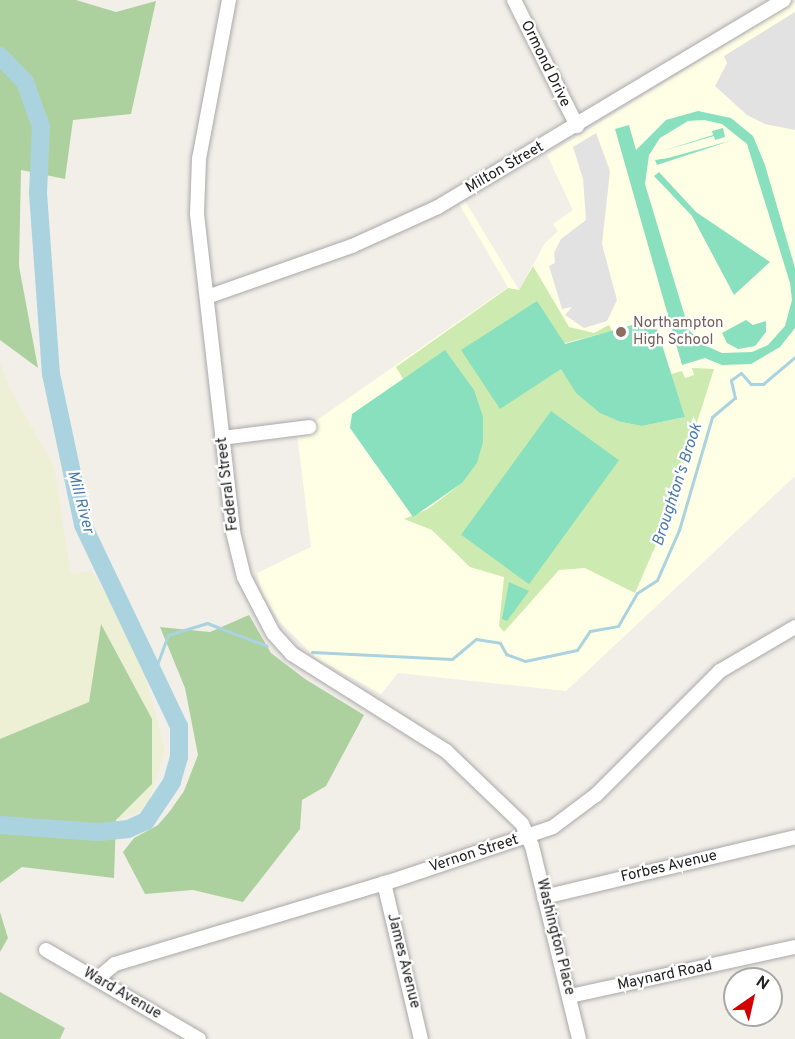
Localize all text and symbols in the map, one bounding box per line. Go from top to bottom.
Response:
street label: Ormond Drive [516,18,574,110]
street label: Milton Street [463,138,547,198]
place label: Northampton High School [633,314,723,349]
marker: Northampton High School [614,325,628,339]
water label: Broughton's Brook [649,421,707,549]
street label: Federal Street [213,436,243,532]
water label: Mill River [62,468,98,536]
street label: Vernon Street [427,831,521,877]
street label: Forbes Avenue [619,847,719,887]
street label: Washington Place [532,877,578,997]
street label: James Avenue [382,911,424,1011]
street label: Maynard Road [616,957,714,995]
street label: Ward Avenue [79,964,165,1024]
north arrow [723,967,783,1027]
text: N [752,972,772,995]

